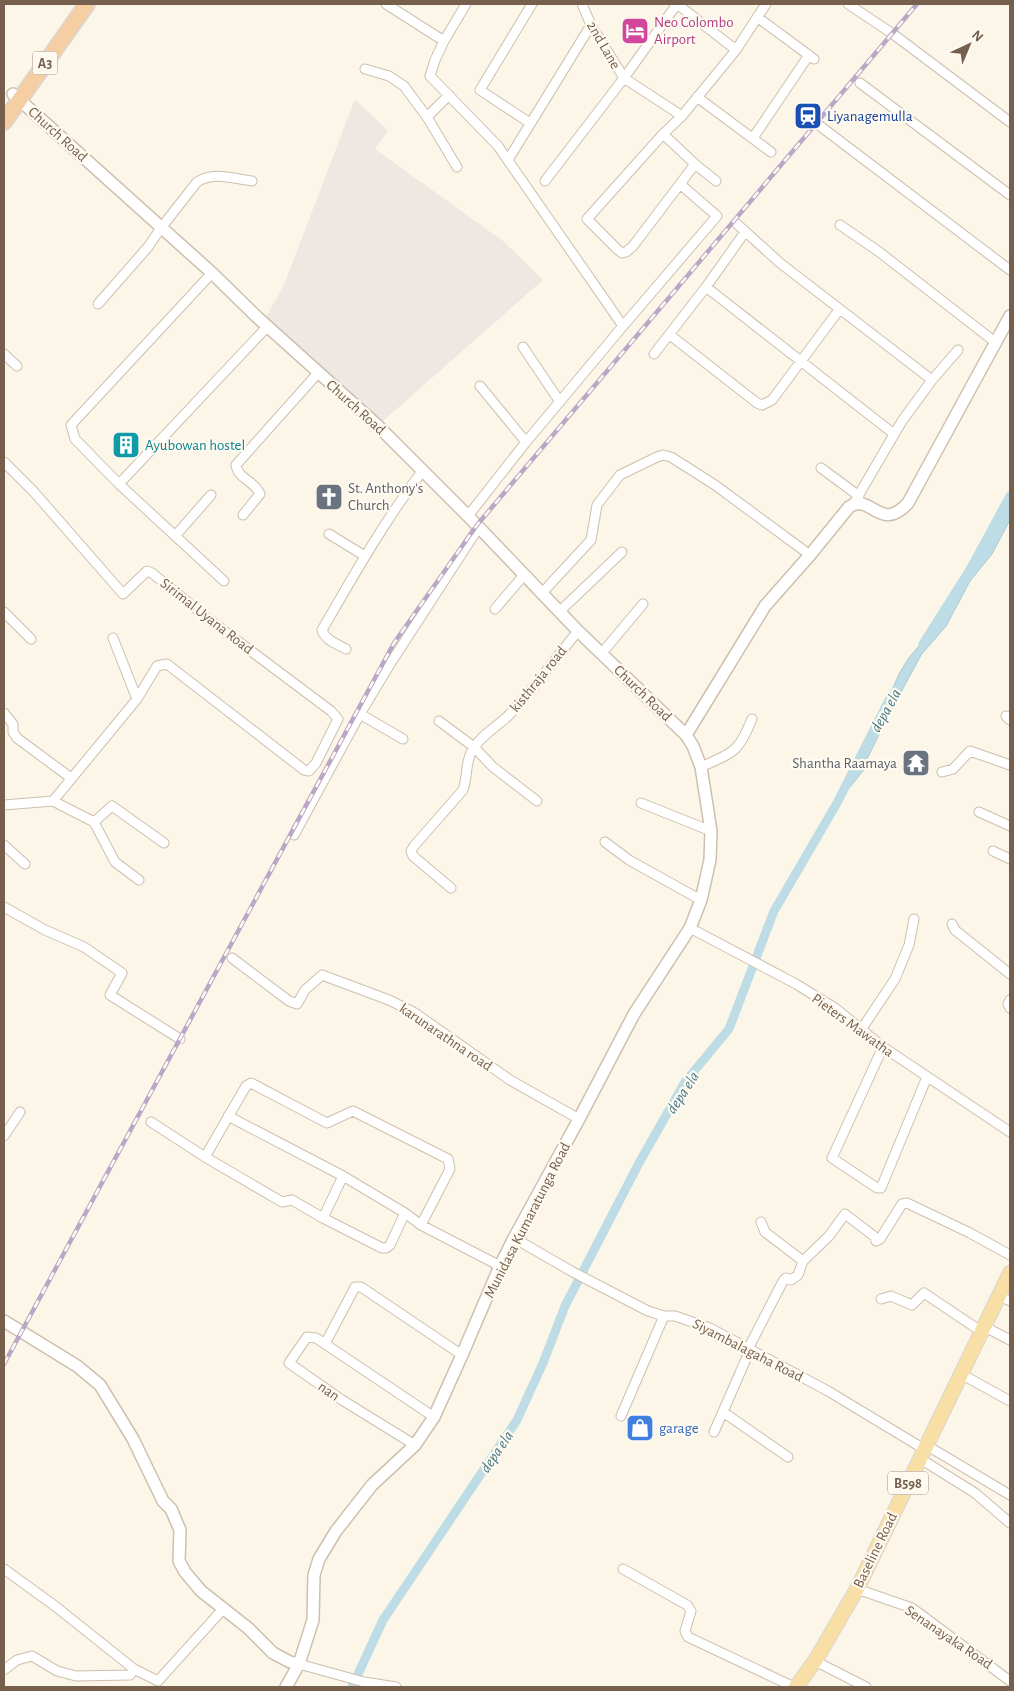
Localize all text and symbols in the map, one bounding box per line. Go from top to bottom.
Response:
place label: Neo Colombo Airport [654,15,734,47]
hotel icon: Neo Colombo Airport [620,16,650,46]
street label: 2nd Lane [584,19,623,72]
north arrow [944,20,994,70]
text: N [969,28,986,45]
road number: A3 [32,52,58,74]
station icon: Liyanagemulla [793,101,823,131]
street label: Church Road [25,104,90,165]
place label: Liyanagemulla [827,109,913,124]
street label: Church Road [323,377,388,438]
building icon: Ayubowan hostel [111,430,141,460]
place label: Ayubowan hostel [145,438,245,453]
place label: St. Anthony's Church [348,481,423,513]
church icon: St. Anthony's Church [314,482,344,512]
street label: Sirimal Uyana Road [157,576,256,657]
street label: kisthraja road [507,643,570,715]
street label: Church Road [611,662,675,725]
water label: depa ela [868,686,905,735]
temple icon: Shantha Raamaya [901,748,931,778]
place label: Shantha Raamaya [792,756,897,771]
street label: Pieters Mawatha [809,991,897,1060]
street label: karunarathna road [397,1001,495,1074]
water label: depa ela [663,1069,703,1117]
street label: Munidasa Kumaratunga Road [482,1140,573,1300]
street label: Siyambalagaha Road [690,1316,806,1385]
street label: nan [315,1379,342,1404]
shop icon: garage [625,1413,655,1443]
place label: garage [659,1421,699,1436]
water label: depa ela [477,1428,517,1476]
road number: B598 [888,1472,928,1495]
street label: Baseline Road [851,1510,900,1590]
street label: Senanayaka Road [902,1603,995,1672]

